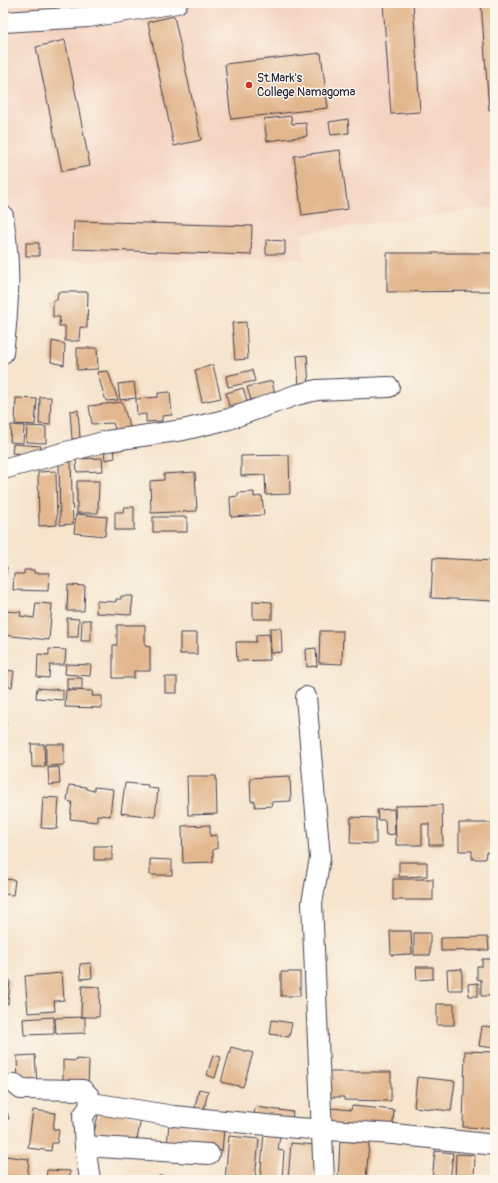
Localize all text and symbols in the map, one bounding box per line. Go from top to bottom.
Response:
place label: St.Mark's College Namagoma [257,71,356,100]
marker: St.Mark's College Namagoma [244,80,254,90]

